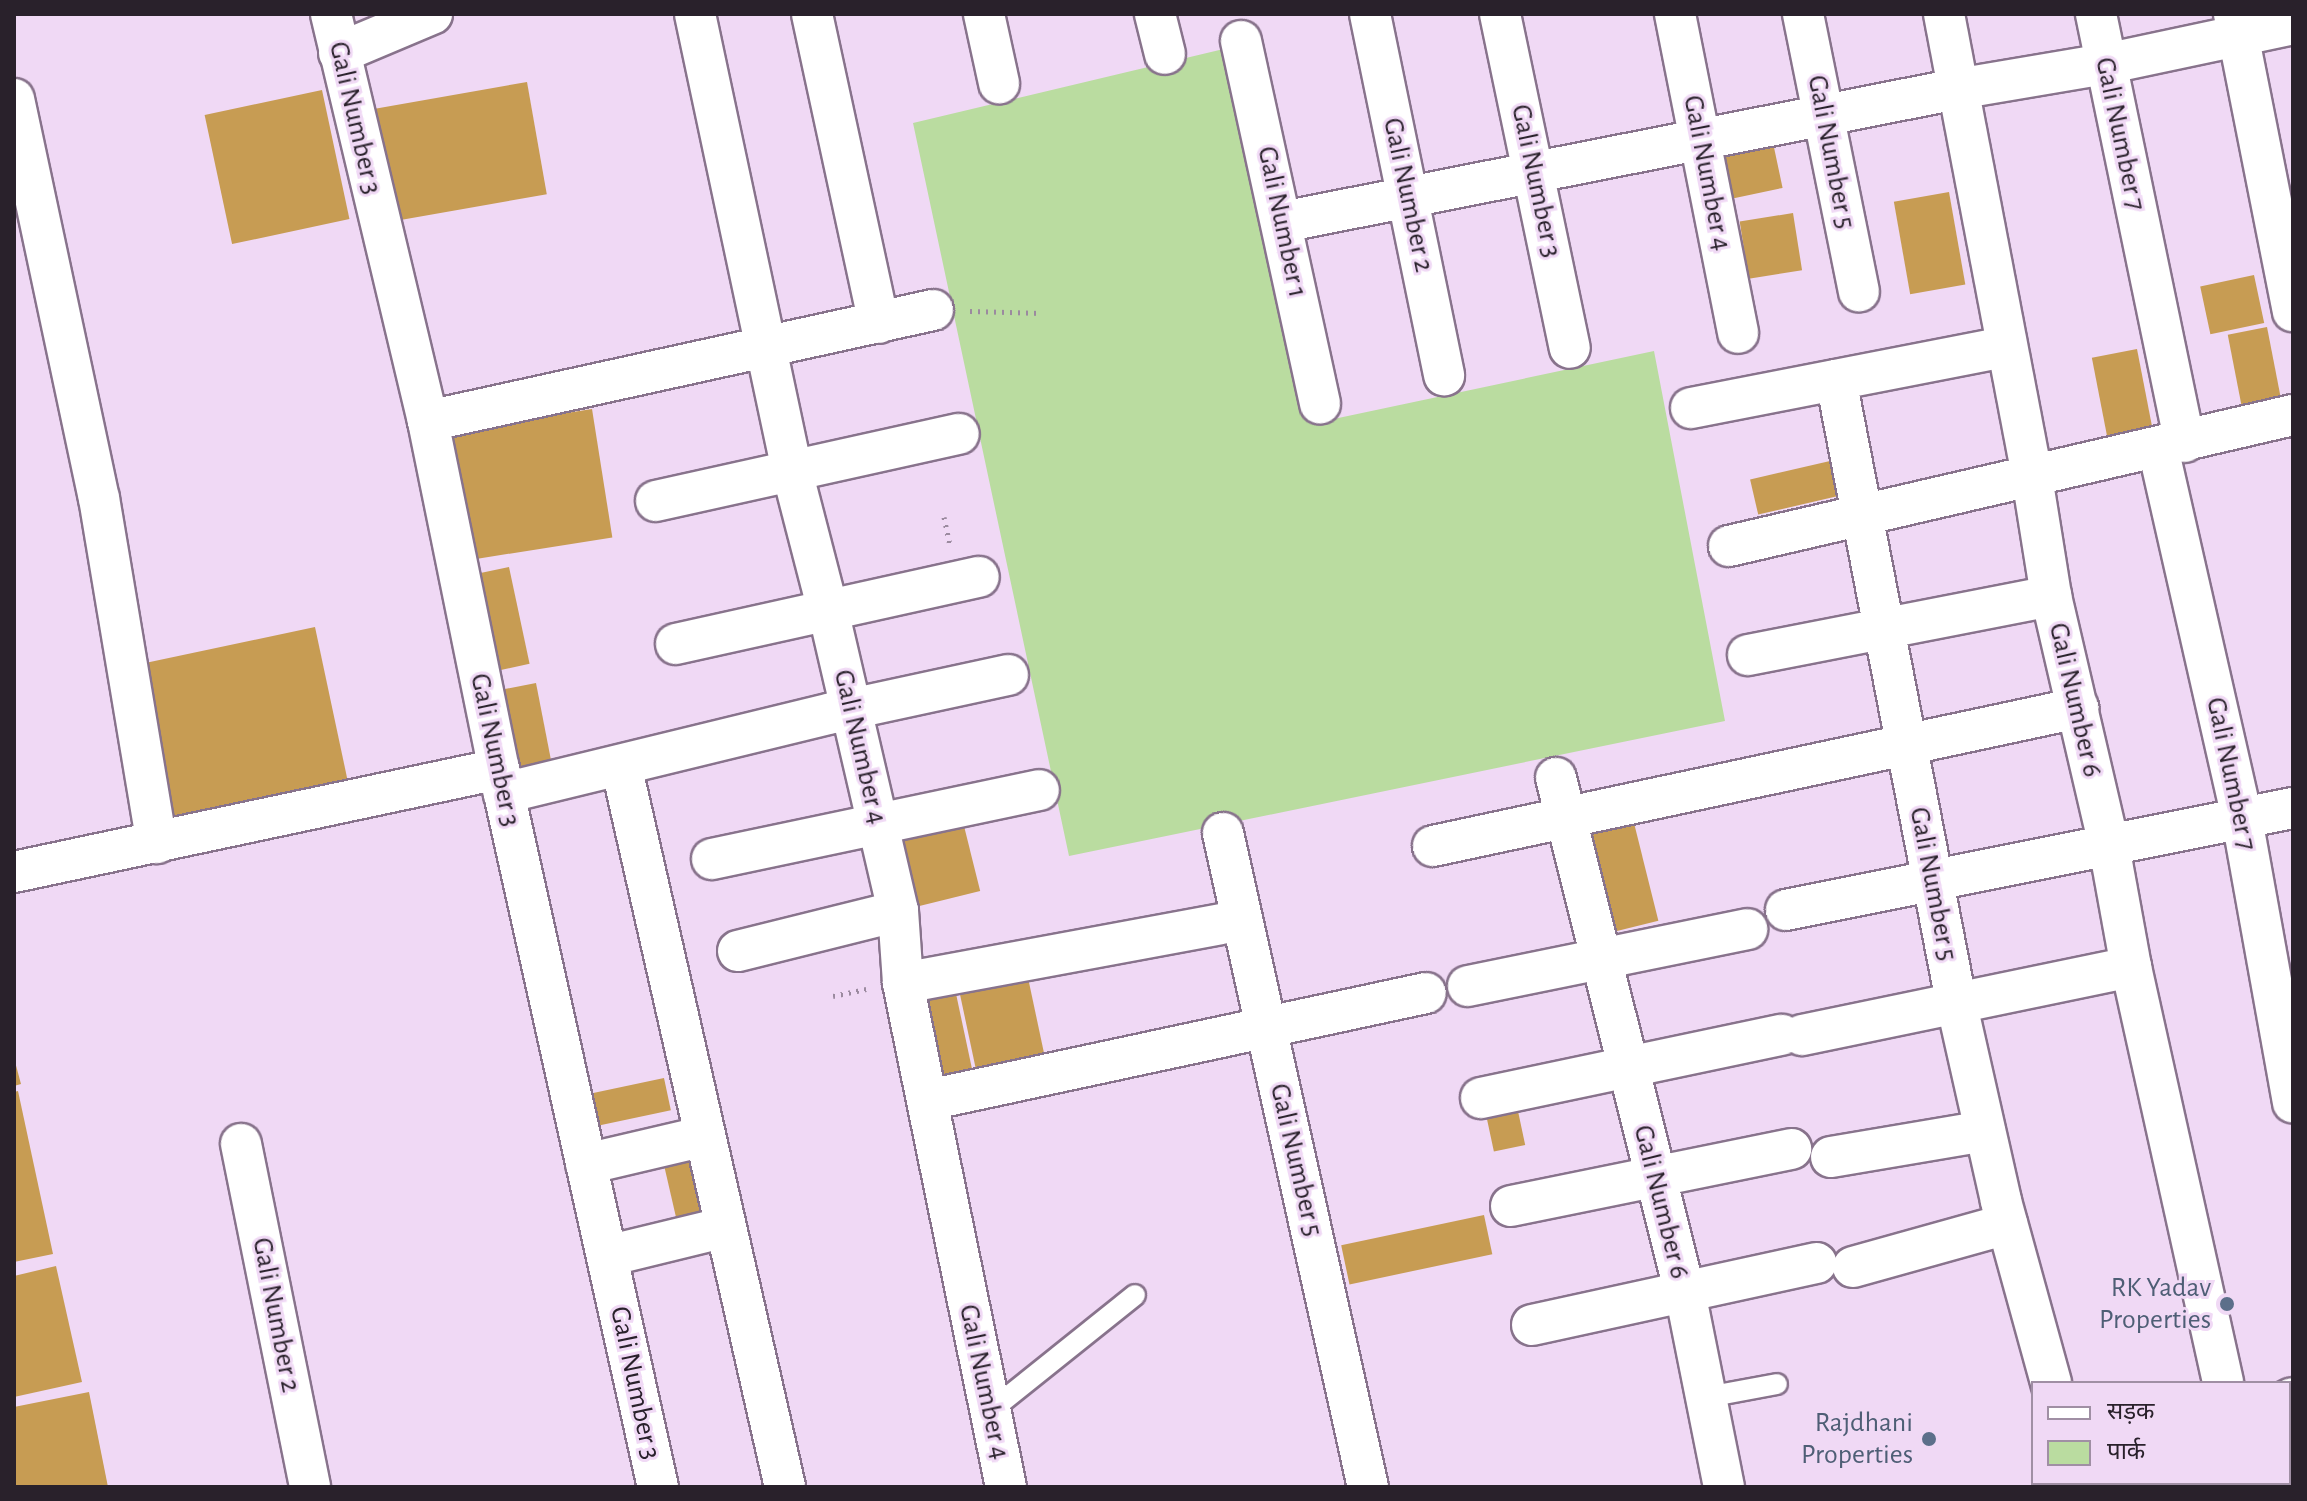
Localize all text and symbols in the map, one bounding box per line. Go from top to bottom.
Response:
street label: Gali Number 3 [321,38,389,198]
street label: Gali Number 7 [2087,54,2153,214]
street label: Gali Number 5 [1800,72,1862,232]
street label: Gali Number 4 [1675,93,1739,253]
street label: Gali Number 3 [1503,101,1569,261]
street label: Gali Number 2 [1375,115,1441,275]
street label: Gali Number 1 [1250,143,1314,301]
street label: Gali Number 6 [2041,620,2109,780]
street label: Gali Number 4 [826,667,894,827]
street label: Gali Number 3 [462,670,528,830]
street label: Gali Number 7 [2198,694,2264,854]
street label: Gali Number 5 [1902,804,1964,964]
street label: Gali Number 5 [1262,1080,1330,1240]
street label: Gali Number 6 [1626,1122,1696,1282]
street label: Gali Number 2 [245,1235,307,1395]
place label: RK Yadav Properties [2099,1271,2211,1337]
marker: RK Yadav Properties [2218,1295,2236,1313]
street label: Gali Number 4 [951,1302,1017,1462]
street label: Gali Number 3 [602,1303,668,1463]
legend [2031,1381,2291,1485]
text: सड़क [2107,1400,2155,1424]
place label: Rajdhani Properties [1801,1406,1913,1472]
marker: Rajdhani Properties [1920,1430,1938,1448]
text: पार्क [2107,1440,2145,1464]

